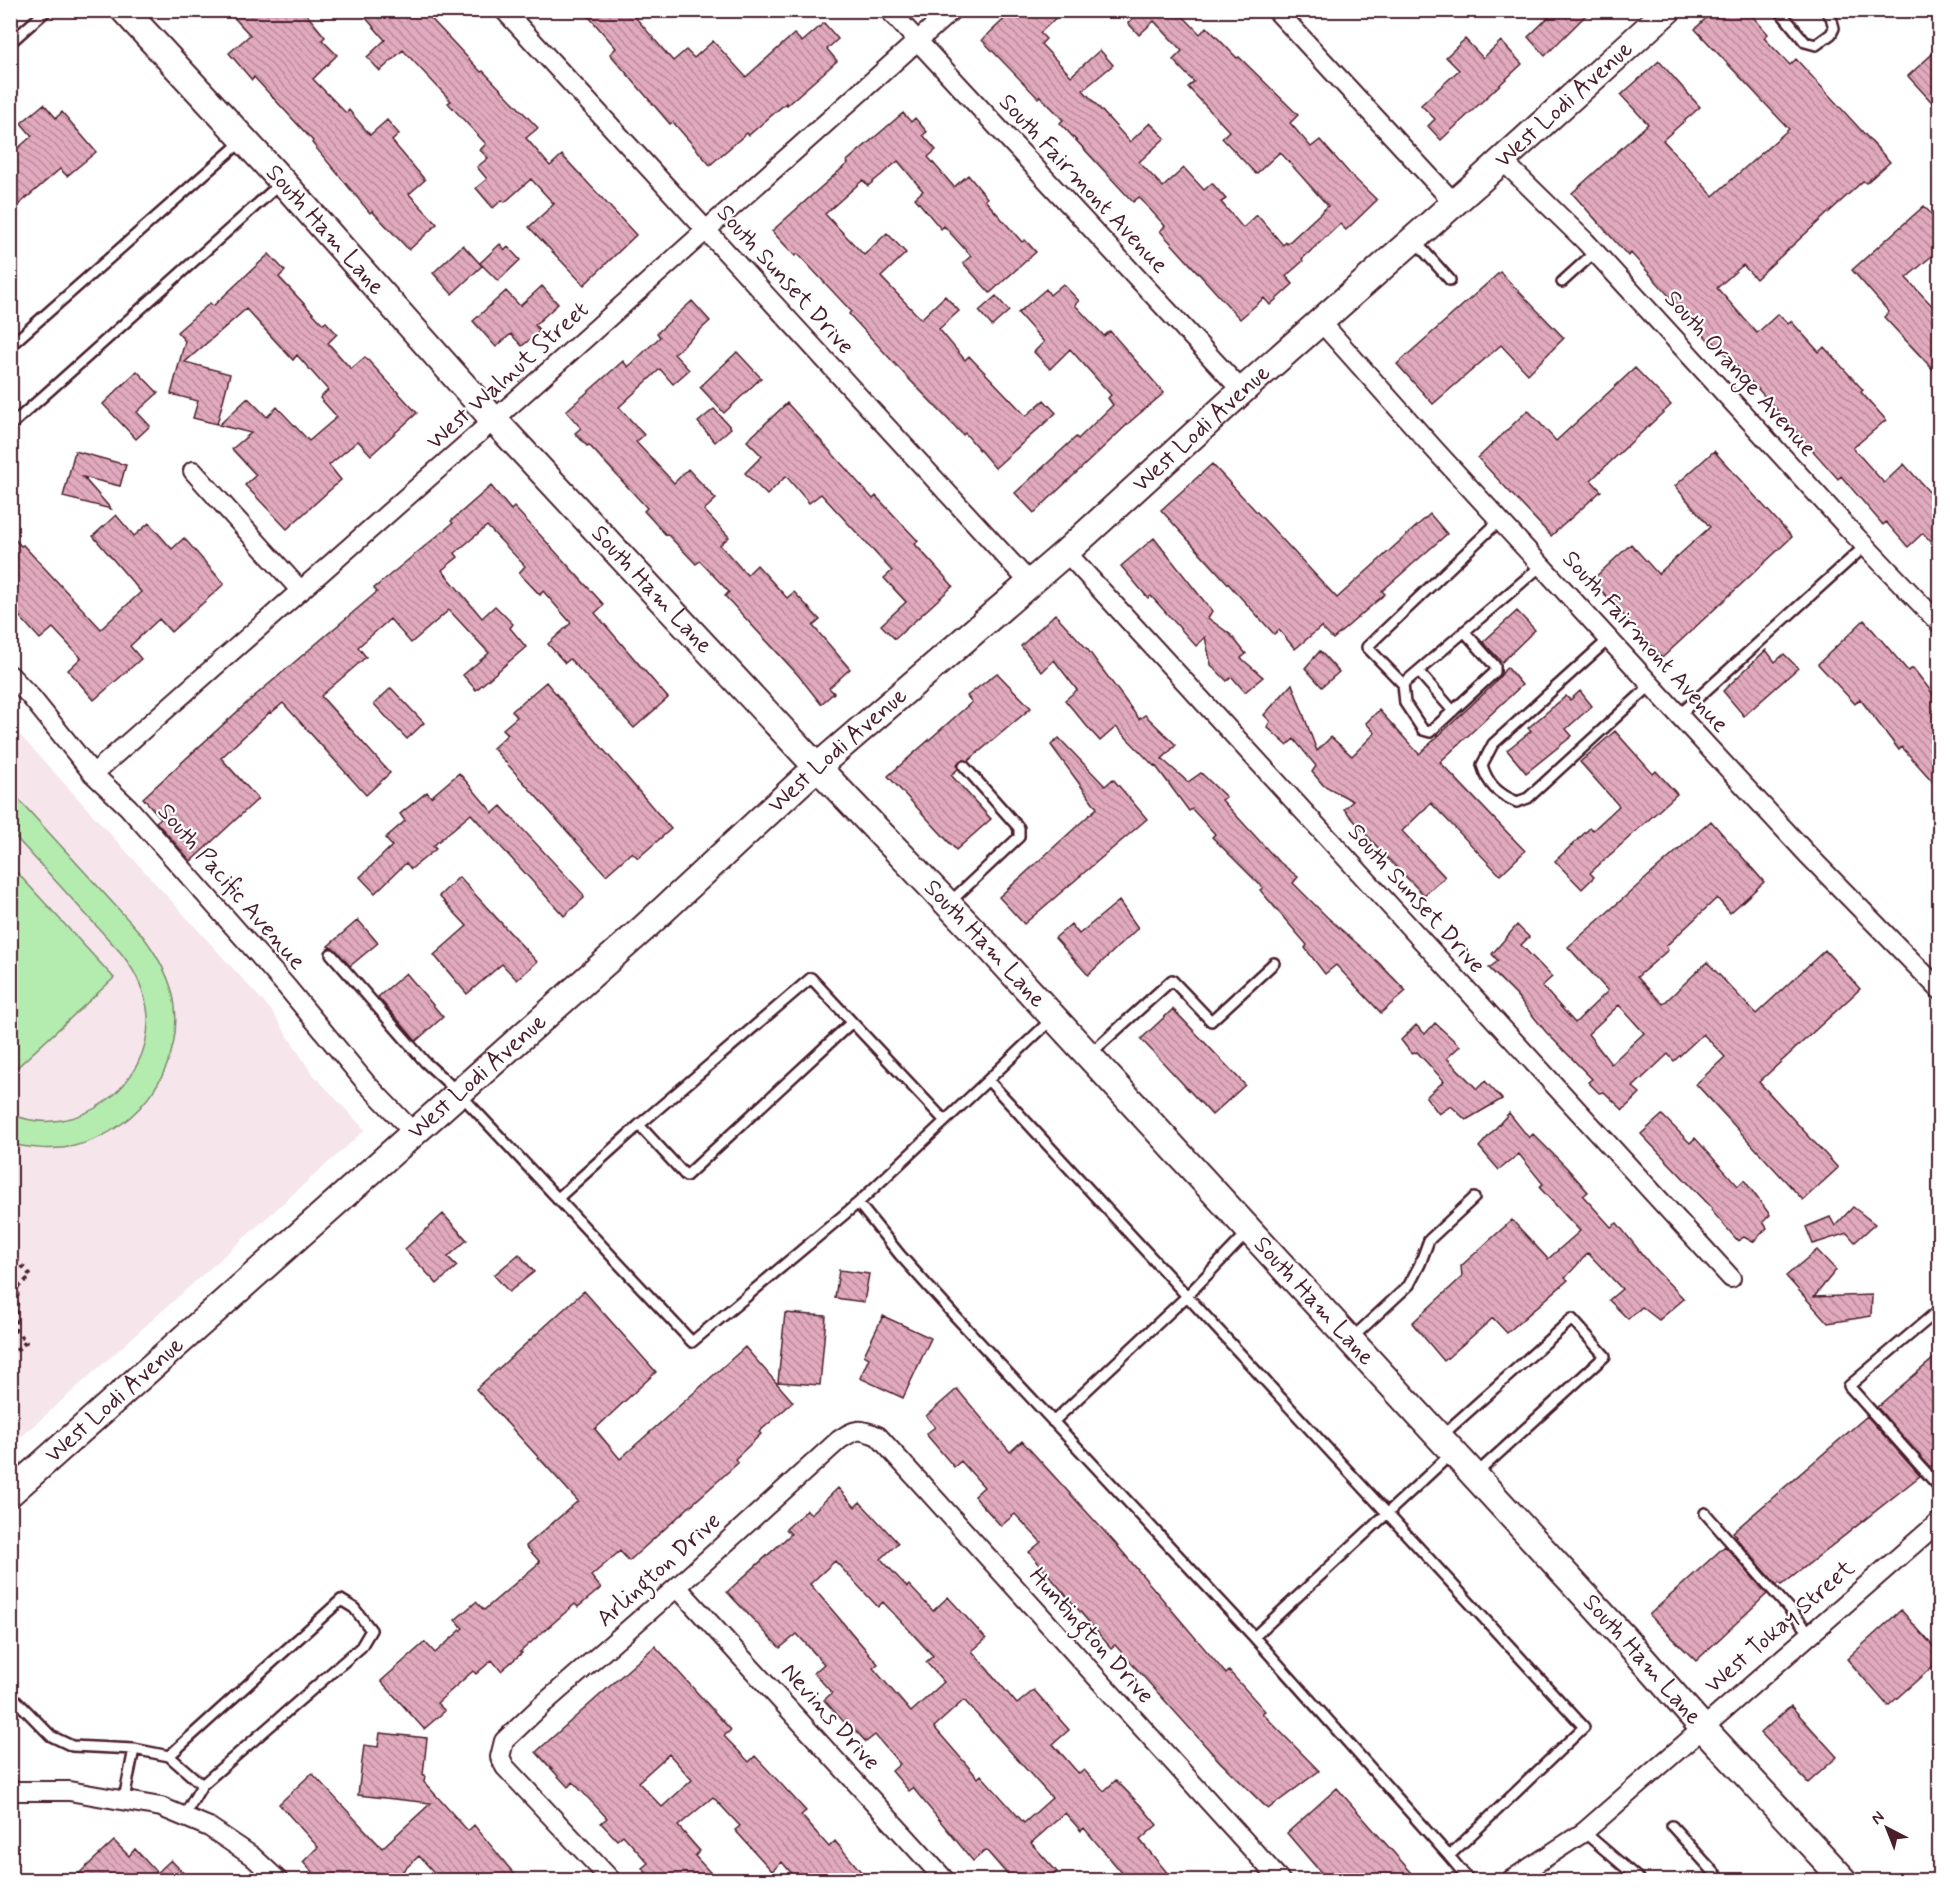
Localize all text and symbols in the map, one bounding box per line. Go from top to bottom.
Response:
street label: West Lodi Avenue [1488,34,1639,175]
street label: South Fairmont Avenue [991,87,1175,281]
street label: South Ham Lane [259,158,392,302]
street label: South Sunset Drive [709,198,861,362]
street label: South Orange Avenue [1655,284,1823,465]
street label: West Walnut Street [420,295,596,457]
street label: West Lodi Avenue [1126,358,1277,499]
street label: South Ham Lane [584,519,720,661]
street label: South Fairmont Avenue [1555,544,1735,740]
street label: West Lodi Avenue [761,680,914,820]
street label: South Pacific Avenue [150,797,312,977]
street label: South Sunset Drive [1340,817,1492,981]
street label: South Ham Lane [917,873,1053,1014]
street label: West Lodi Avenue [401,1006,553,1147]
street label: South Ham Lane [1247,1230,1382,1372]
street label: West Lodi Avenue [38,1330,191,1470]
street label: Arlington Drive [590,1506,730,1636]
street label: West Tokay Street [1699,1553,1861,1701]
street label: Huntington Drive [1019,1561,1160,1713]
street label: South Ham Lane [1576,1587,1709,1732]
street label: Nevins Drive [773,1657,887,1777]
north arrow [1857,1798,1917,1858]
text: N [1867,1807,1889,1829]

